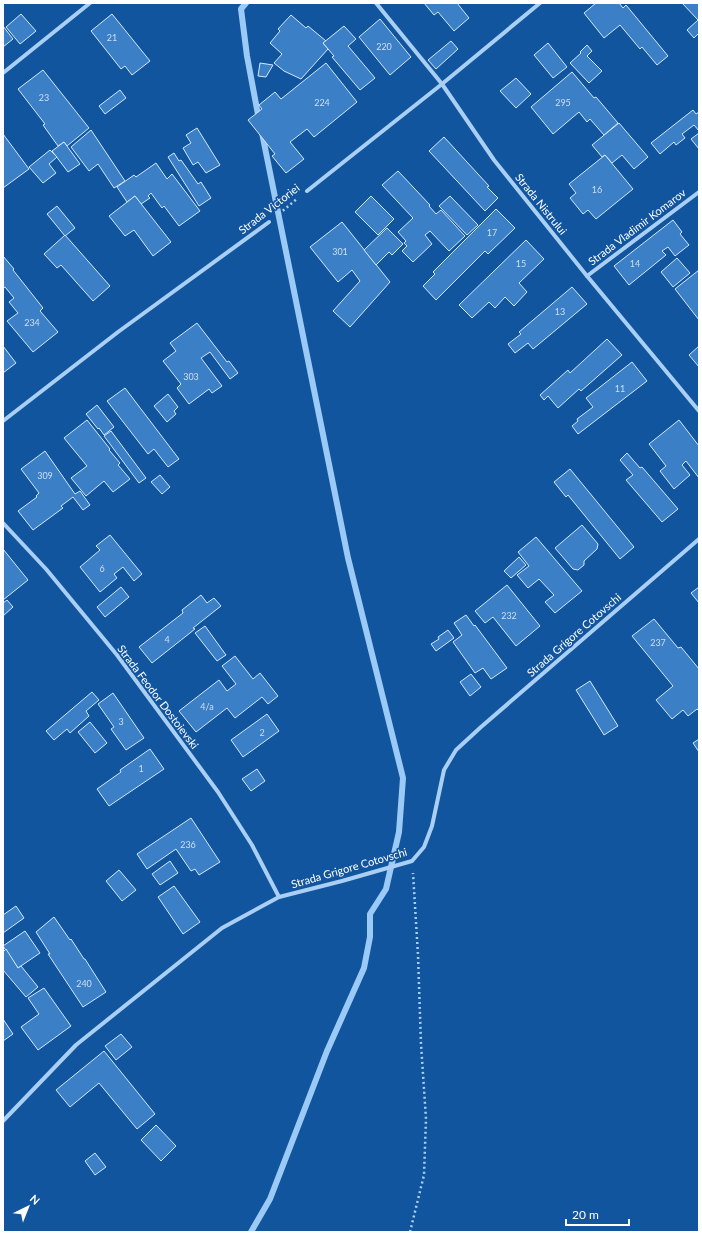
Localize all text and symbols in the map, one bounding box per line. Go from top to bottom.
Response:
house number: 21 [107,32,117,43]
house number: 220 [376,41,392,52]
house number: 23 [39,92,49,103]
house number: 224 [314,97,330,108]
house number: 295 [555,97,571,108]
street label: Strada Nistrului [513,171,570,237]
street label: Strada Victoriei [236,181,302,236]
house number: 16 [592,184,602,195]
street label: Strada Vladimir Komarov [585,185,688,268]
house number: 17 [487,227,497,238]
house number: 301 [332,246,348,257]
house number: 15 [516,258,526,269]
house number: 14 [630,258,640,269]
house number: 13 [555,306,565,317]
house number: 234 [24,317,40,328]
house number: 303 [183,371,199,382]
house number: 11 [615,383,625,394]
house number: 309 [37,470,53,481]
house number: 6 [99,563,105,574]
street label: Strada Grigore Cotovschi [524,590,624,679]
house number: 232 [501,610,517,621]
house number: 4 [164,634,170,645]
house number: 237 [650,637,666,648]
street label: Strada Feodor Dostoievski [115,642,202,751]
house number: 4/a [200,701,214,712]
house number: 3 [118,716,124,727]
house number: 2 [259,727,265,738]
house number: 1 [138,763,144,774]
house number: 236 [180,839,196,850]
street label: Strada Grigore Cotovschi [289,845,409,890]
house number: 240 [76,978,92,989]
north arrow [8,1187,48,1227]
text: N [28,1192,43,1207]
scale bar [566,1201,629,1227]
text: 20 m [572,1207,599,1222]

